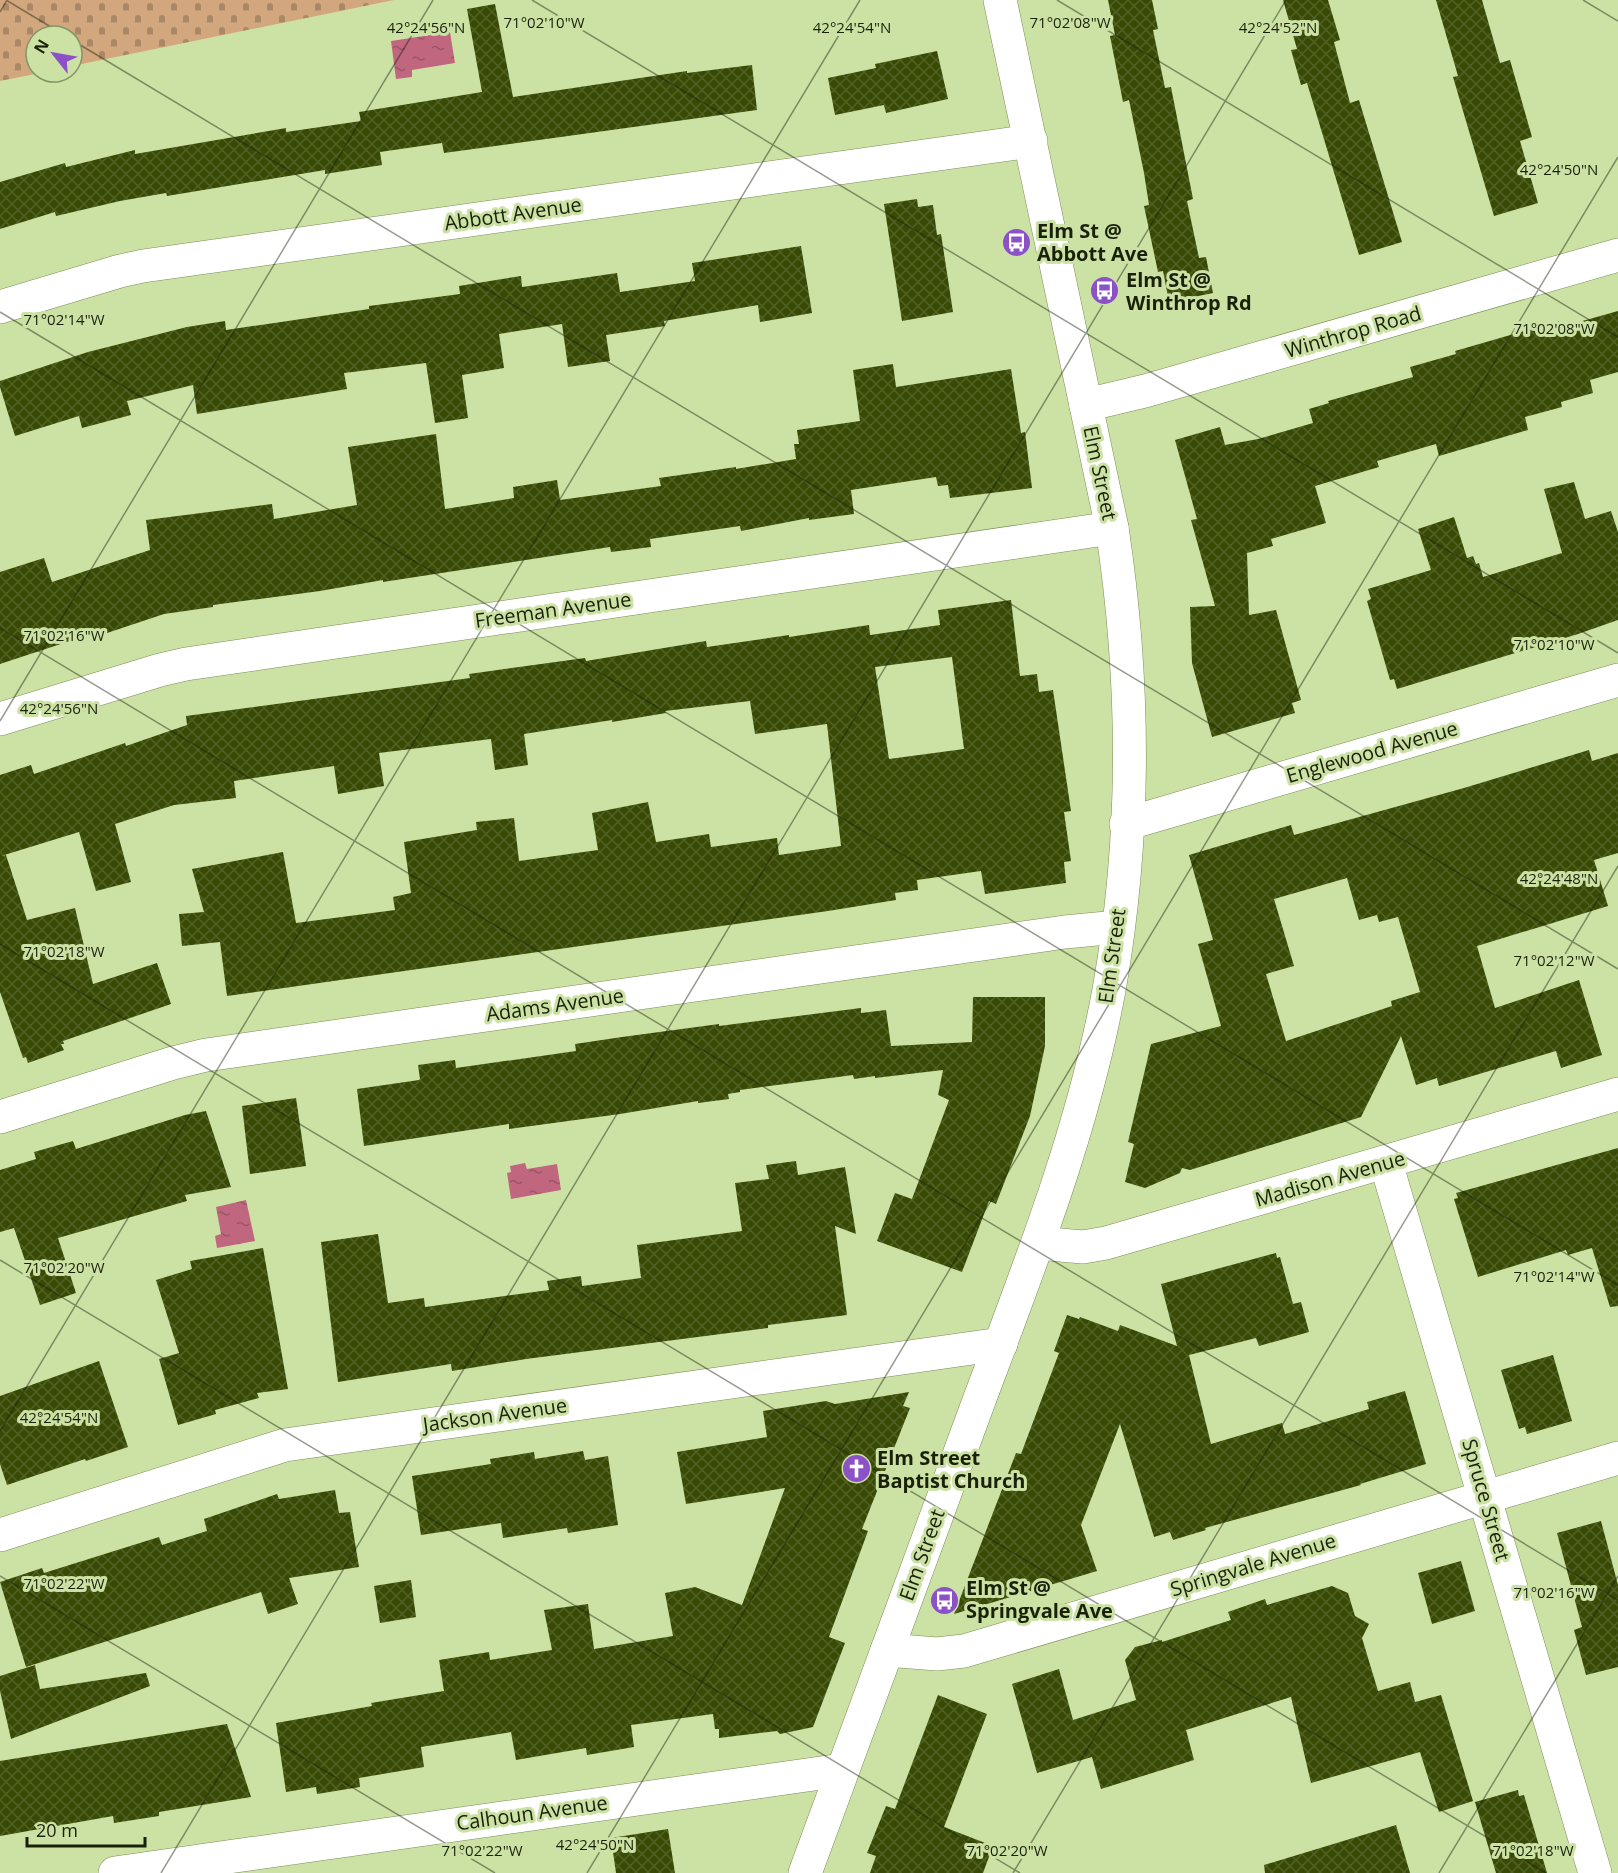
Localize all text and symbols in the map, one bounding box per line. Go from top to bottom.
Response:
text: 71°02'10"W [504,12,585,32]
text: 71°02'08"W [1030,12,1111,32]
text: 42°24'56"N [387,17,465,37]
text: 42°24'54"N [813,17,891,37]
text: 42°24'52"N [1239,17,1317,37]
north arrow [24,24,84,84]
text: N [28,35,54,58]
text: 42°24'50"N [1520,159,1598,179]
street label: Abbott Avenue [443,191,583,236]
place label: Elm St @ Abbott Ave [1037,217,1148,267]
bus stop icon: Elm St @ Abbott Ave [1000,226,1032,258]
place label: Elm St @ Winthrop Rd [1126,266,1252,316]
bus stop icon: Elm St @ Winthrop Rd [1089,275,1121,307]
street label: Winthrop Road [1282,299,1424,364]
text: 71°02'14"W [24,309,105,329]
text: 71°02'08"W [1514,318,1595,338]
street label: Elm Street [1077,423,1124,523]
street label: Freeman Avenue [473,585,633,634]
text: 71°02'16"W [24,625,105,645]
text: 71°02'10"W [1514,634,1595,654]
text: 42°24'56"N [20,698,98,718]
street label: Englewood Avenue [1283,714,1461,789]
text: 42°24'48"N [1520,868,1598,888]
street label: Elm Street [1091,907,1132,1005]
text: 71°02'18"W [24,941,105,961]
text: 71°02'12"W [1514,950,1595,970]
street label: Adams Avenue [484,981,626,1028]
street label: Madison Avenue [1252,1144,1408,1213]
text: 71°02'20"W [24,1257,105,1277]
text: 71°02'14"W [1514,1266,1595,1286]
street label: Jackson Avenue [419,1391,569,1438]
text: 42°24'54"N [20,1407,98,1427]
street label: Spruce Street [1456,1436,1517,1564]
place label: Elm Street Baptist Church [877,1444,1025,1494]
church icon: Elm Street Baptist Church [840,1453,872,1485]
street label: Elm Street [892,1505,951,1604]
street label: Springvale Avenue [1167,1527,1339,1603]
text: 71°02'22"W [24,1573,105,1593]
place label: Elm St @ Springvale Ave [966,1574,1113,1624]
text: 71°02'16"W [1514,1582,1595,1602]
bus stop icon: Elm St @ Springvale Ave [929,1584,961,1616]
street label: Calhoun Avenue [455,1789,609,1836]
scale bar [27,1810,146,1848]
text: 20 m [36,1818,78,1842]
text: 42°24'50"N [556,1834,634,1854]
text: 71°02'22"W [442,1840,523,1860]
text: 71°02'20"W [967,1840,1048,1860]
text: 71°02'18"W [1493,1840,1574,1860]

